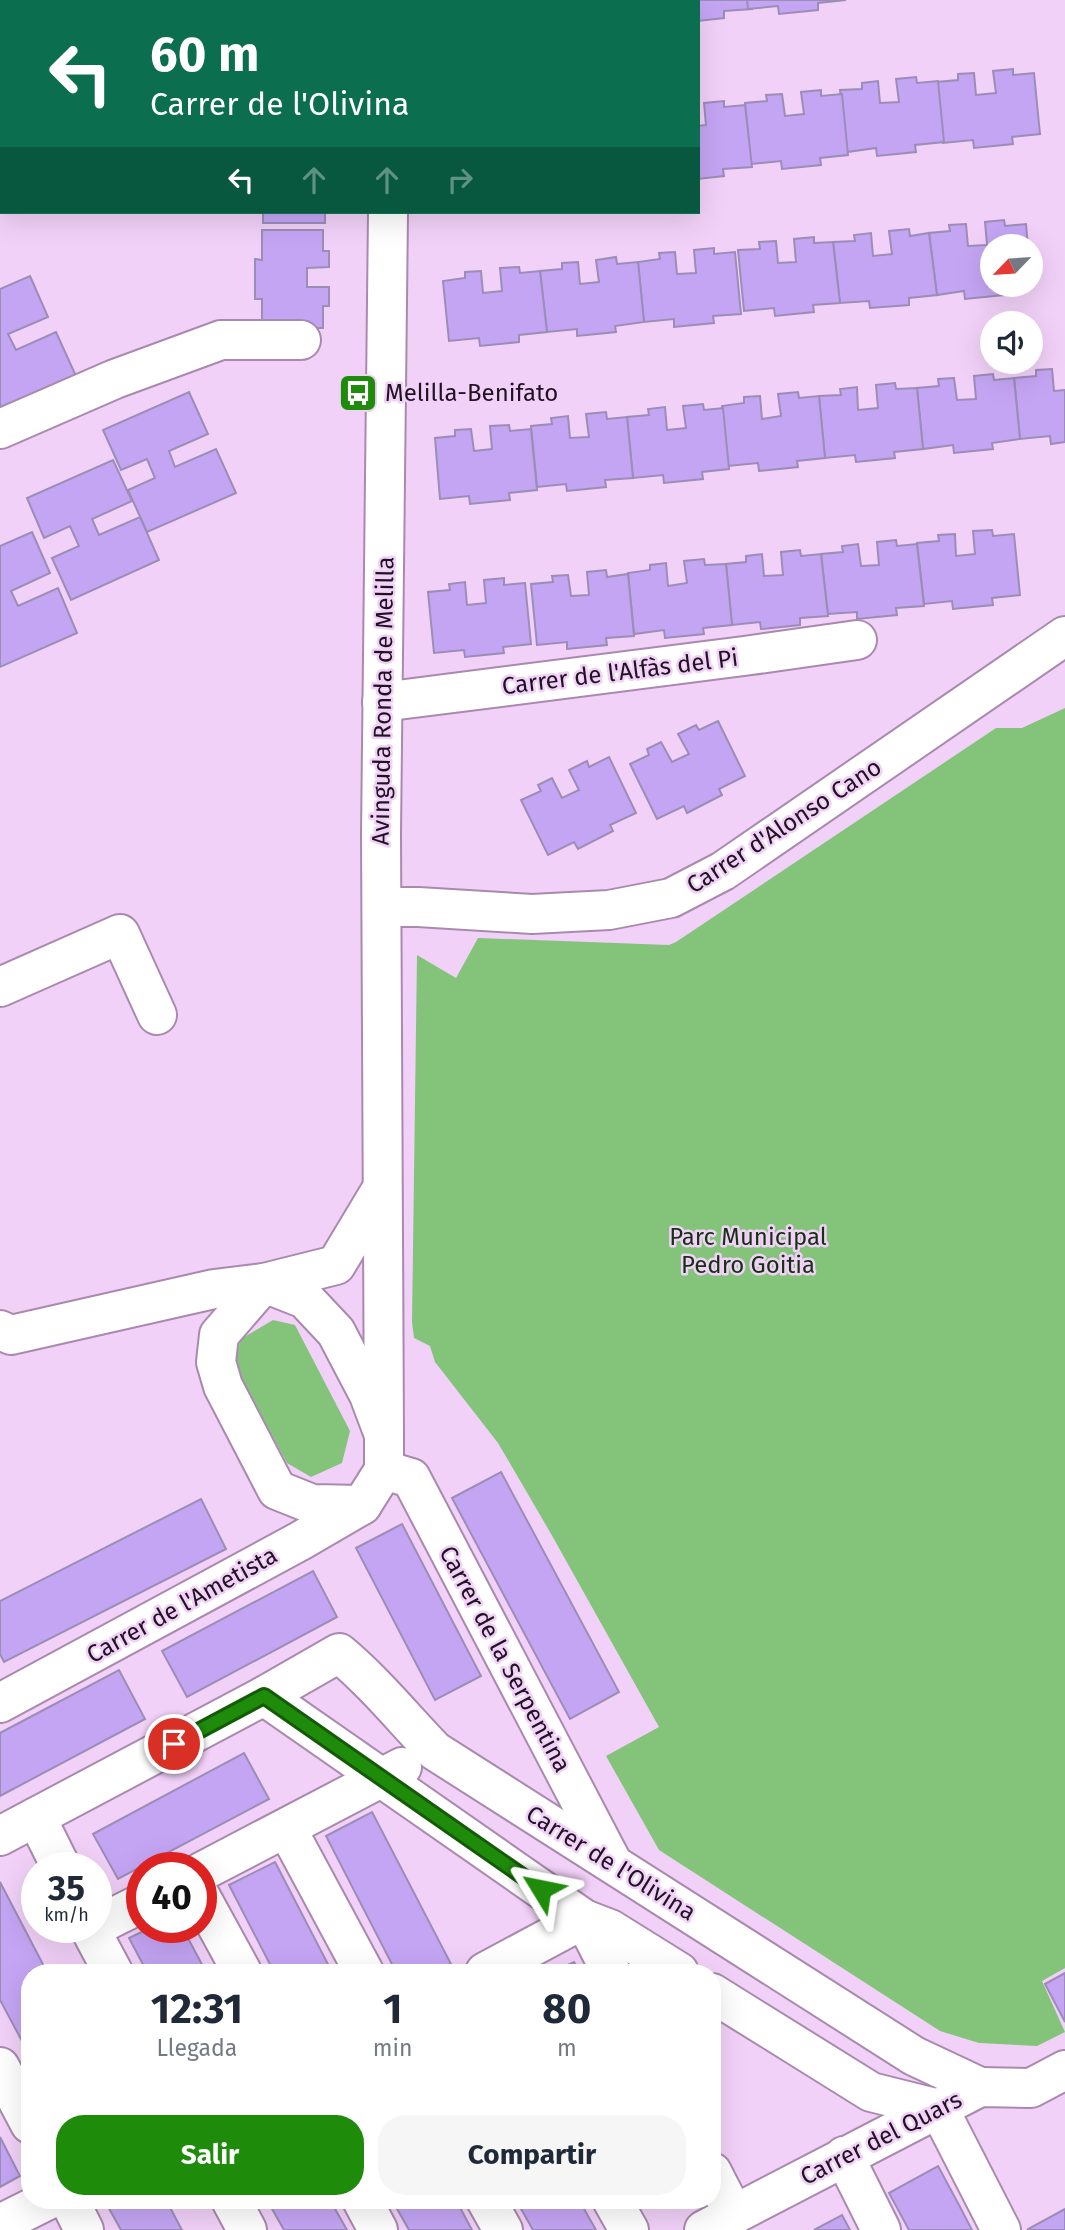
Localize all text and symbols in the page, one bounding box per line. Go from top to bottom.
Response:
text: 60 m [150,25,259,84]
icon: left [35,28,126,119]
text: Carrer de l'Olivina [150,85,409,123]
icon: left [222,161,260,199]
icon: ahead [295,161,333,199]
icon: ahead [368,161,406,199]
icon: right [441,161,479,199]
north arrow [980,234,1043,298]
map controls [980,234,1043,374]
button: sound [980,311,1043,374]
bus stop icon: Melilla-Benifato [337,372,379,414]
place label: Melilla-Benifato [385,379,558,407]
street label: Avinguda Ronda de Melilla [366,556,400,846]
street label: Carrer de l'Alfàs del Pi [500,644,740,700]
street label: Carrer d'Alonso Cano [681,753,887,899]
park label: Parc Municipal Pedro Goitia [669,1223,827,1279]
street label: Carrer de l'Ametista [82,1541,282,1669]
street label: Carrer de la Serpentina [433,1541,577,1777]
pin [144,1714,204,1774]
icon: arrive [155,1725,193,1763]
street label: Carrer de l'Olivina [521,1800,701,1926]
speed limit sign: 40 [126,1852,217,1943]
position arrow [504,1852,578,1926]
text: 35 [48,1867,85,1909]
text: km/h [44,1904,89,1926]
text: 12:31 [151,1984,243,2034]
text: 1 [383,1984,402,2034]
text: 80 [542,1984,591,2034]
text: Llegada [157,2034,237,2062]
text: min [373,2034,413,2062]
text: m [557,2034,577,2062]
street label: Carrer del Quars [796,2085,966,2191]
button: Salir [56,2115,364,2195]
button: Compartir [378,2115,686,2195]

